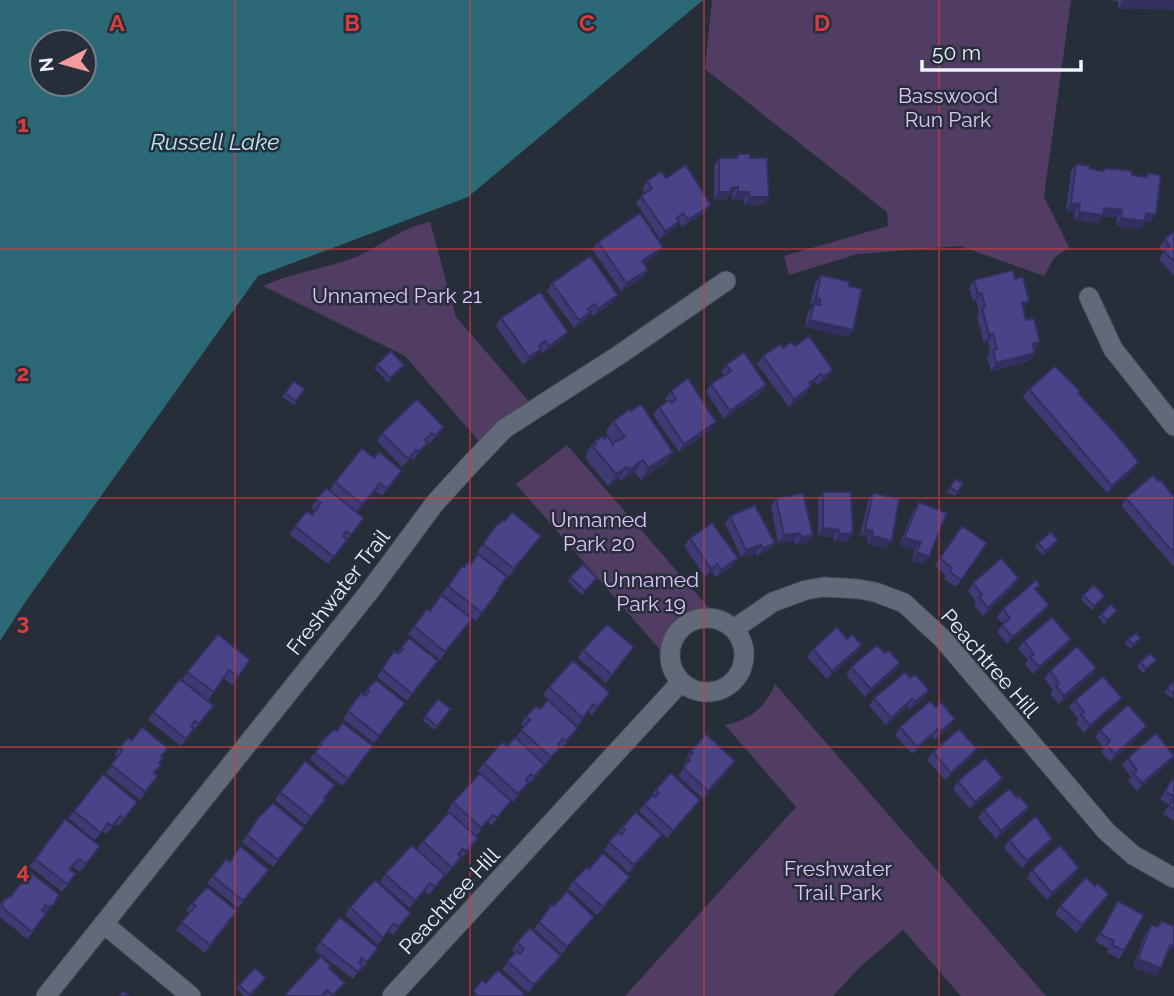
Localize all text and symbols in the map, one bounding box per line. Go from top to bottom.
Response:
text: A [109,9,125,36]
text: B [344,9,360,36]
text: C [579,9,595,36]
text: D [814,9,830,36]
north arrow [28,28,98,98]
scale bar [922,28,1081,72]
text: 50 m [932,40,981,65]
text: N [34,56,58,73]
park label: Basswood Run Park [898,83,998,132]
text: 1 [17,110,29,137]
water label: Russell Lake [151,128,279,155]
park label: Unnamed Park 21 [312,283,482,308]
text: 2 [17,359,29,386]
park label: Unnamed Park 20 [551,507,647,556]
street label: Freshwater Trail [281,524,395,660]
park label: Unnamed Park 19 [603,567,699,616]
street label: Peachtree Hill [936,604,1044,723]
text: 3 [17,608,29,635]
street label: Peachtree Hill [394,843,505,959]
park label: Freshwater Trail Park [784,856,893,905]
text: 4 [16,857,30,884]

